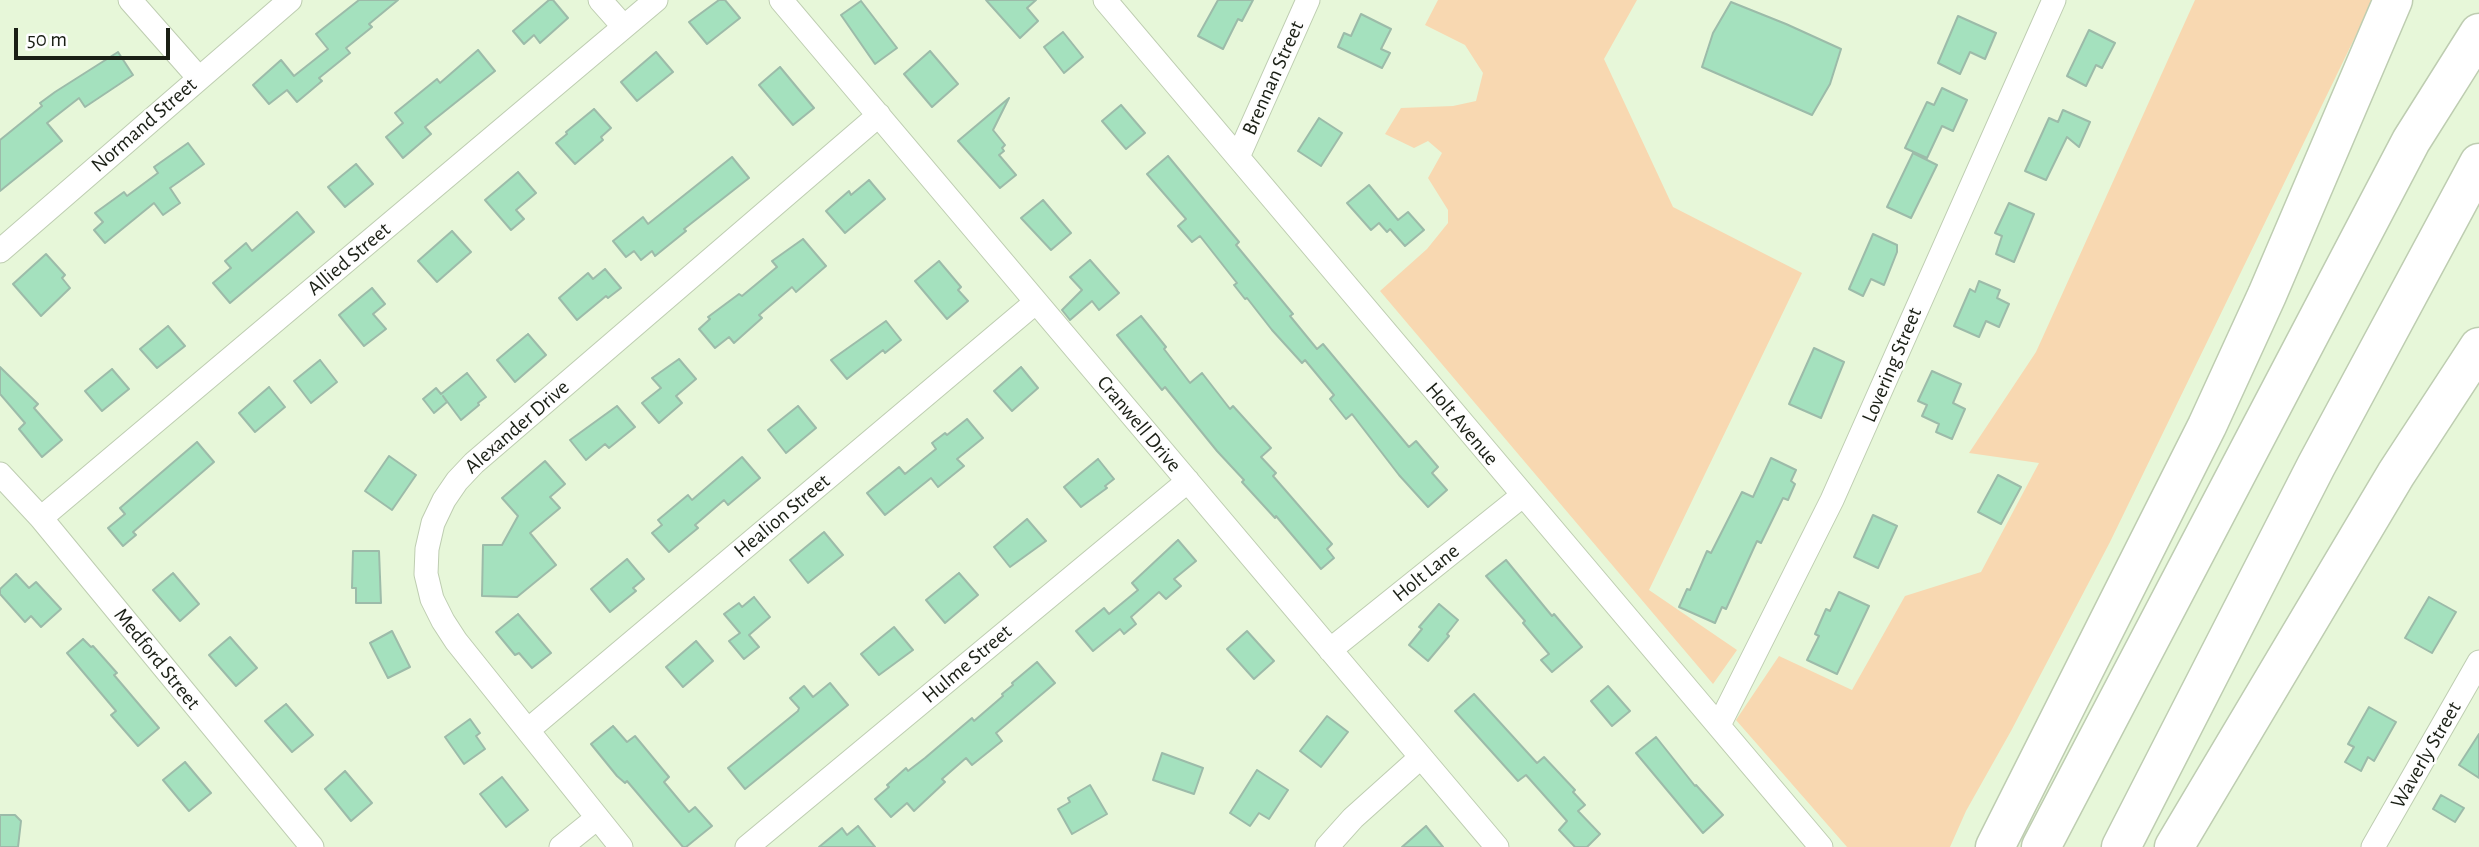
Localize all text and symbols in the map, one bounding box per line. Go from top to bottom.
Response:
scale bar [18,14,173,58]
street label: Brennan Street [1237,17,1309,139]
text: 50 m [27,29,67,50]
street label: Normand Street [86,72,202,178]
street label: Allied Street [302,217,396,301]
street label: Lovering Street [1856,304,1928,426]
street label: Cranwell Drive [1091,371,1187,477]
street label: Alexander Drive [459,375,575,479]
street label: Holt Avenue [1420,377,1504,471]
street label: Healion Street [729,469,835,563]
street label: Holt Lane [1388,539,1464,607]
street label: Medford Street [108,603,206,715]
street label: Hulme Street [917,619,1017,709]
street label: Waverly Street [2385,697,2467,813]

